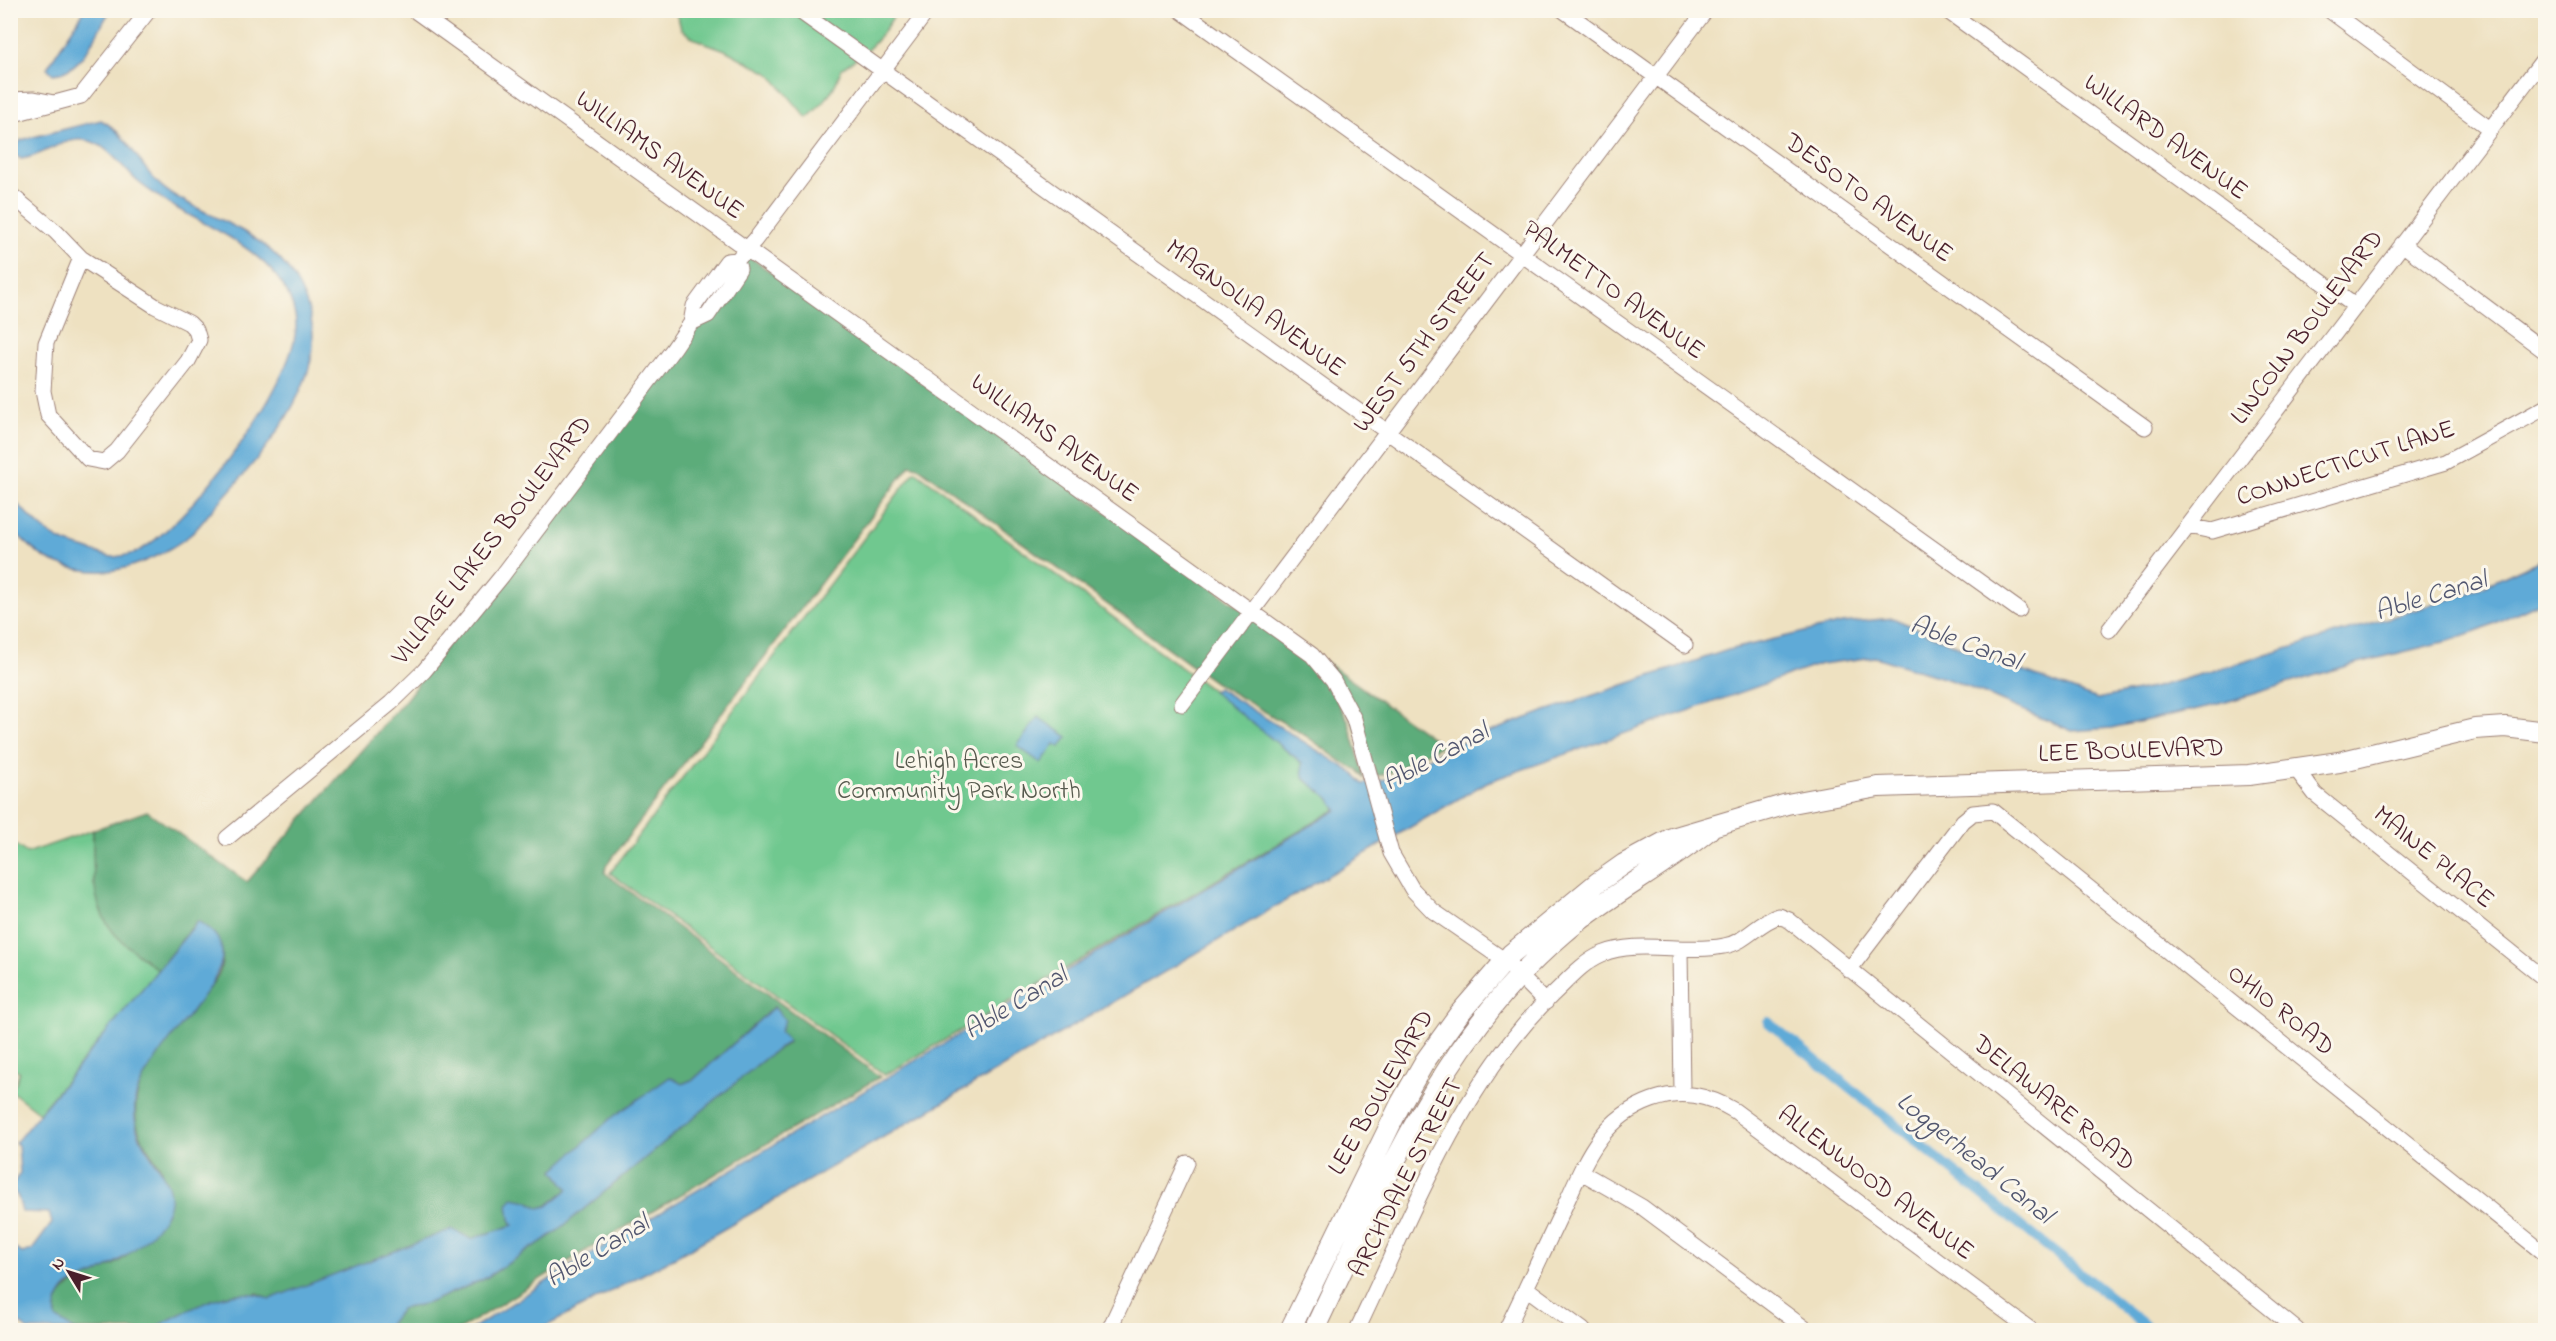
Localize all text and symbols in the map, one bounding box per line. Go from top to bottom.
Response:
street label: WILLARD AVENUE [2075,65,2255,211]
street label: WILLIAMS AVENUE [567,82,751,230]
street label: DESOTO AVENUE [1775,124,1960,273]
street label: PALMETTO AVENUE [1514,212,1712,370]
street label: LINCOLN BOULEVARD [2222,222,2394,434]
street label: MAGNOLIA AVENUE [1157,231,1353,387]
street label: WEST 5TH STREET [1344,245,1506,441]
street label: WILLIAMS AVENUE [962,365,1146,513]
street label: VILLAGE LAKES BOULEVARD [383,408,603,675]
street label: CONNECTICUT LANE [2232,411,2460,517]
water label: Able Canal [2370,560,2495,633]
water label: Able Canal [1904,606,2029,683]
water label: Able Canal [1376,712,1499,802]
street label: LEE BOULEVARD [2038,730,2224,774]
park label: Lehigh Acres Community Park North [837,743,1081,811]
street label: MAINE PLACE [2364,797,2502,919]
water label: Able Canal [957,956,1078,1050]
street label: OHIO ROAD [2218,956,2342,1066]
street label: LEE BOULEVARD [1319,1003,1445,1183]
street label: DELAWARE ROAD [1963,1026,2143,1182]
street label: ARCHDALE STREET [1340,1072,1474,1284]
water label: Loggerhead Canal [1886,1083,2064,1238]
street label: ALLENWOOD AVENUE [1768,1097,1982,1271]
water label: Able Canal [539,1204,660,1298]
north arrow [39,1242,99,1302]
text: N [46,1252,72,1276]

